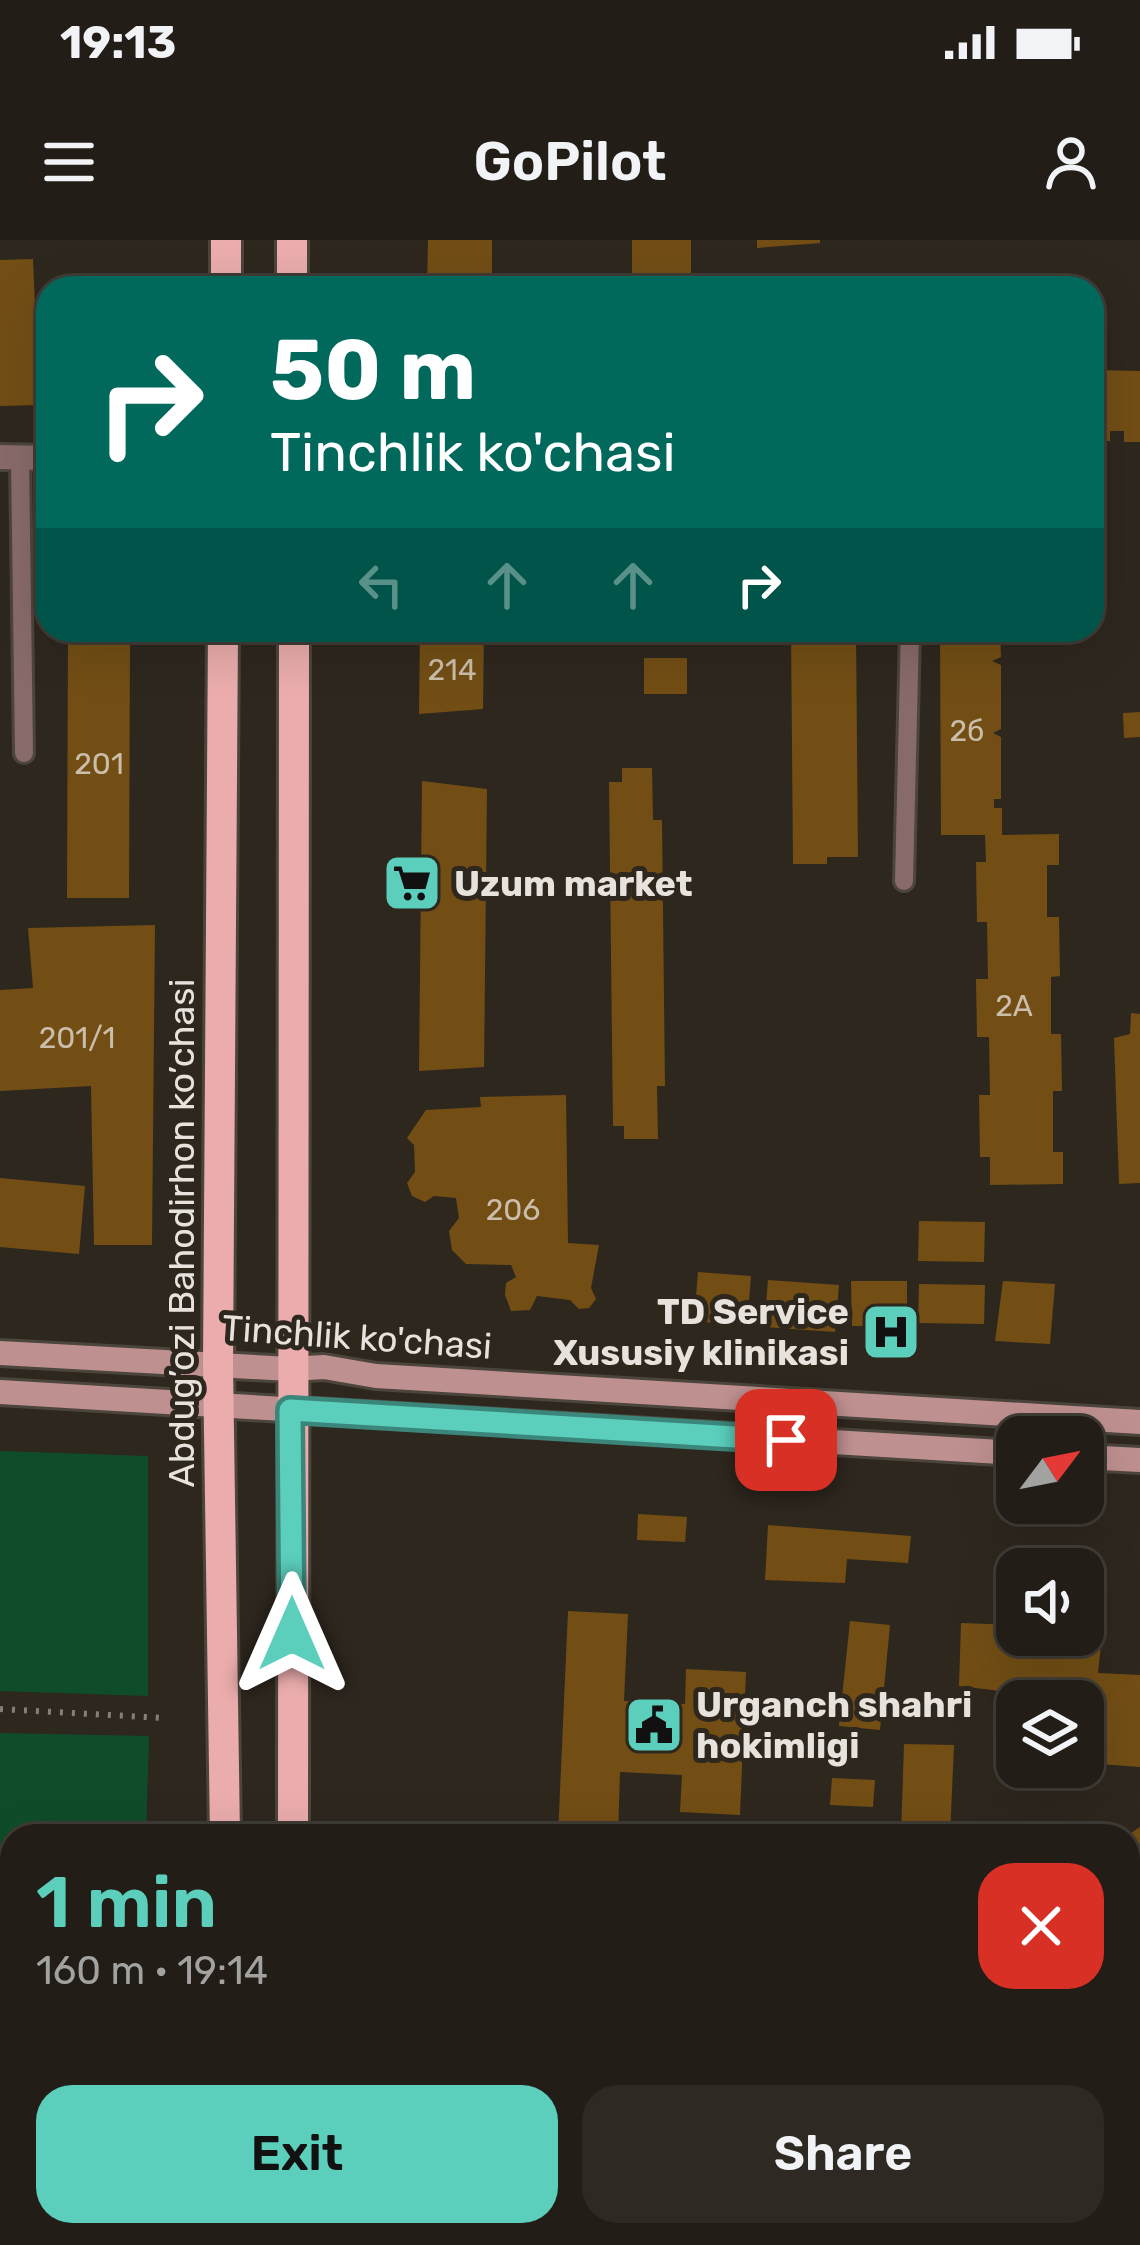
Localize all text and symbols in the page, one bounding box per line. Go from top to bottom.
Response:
text: 19:13 [60,16,176,69]
icon: menu [36,129,102,195]
icon: person [1038,129,1104,195]
text: GoPilot [474,130,666,194]
text: 50 m [270,320,476,420]
icon: right [72,324,228,480]
text: Tinchlik ko'chasi [270,421,676,485]
icon: left [348,552,414,618]
icon: ahead [474,552,540,618]
icon: ahead [600,552,666,618]
icon: right [726,552,792,618]
house number: 214 [427,652,477,688]
house number: 2б [949,713,985,749]
house number: 201 [74,746,124,782]
supermarket icon: Uzum market [381,852,443,914]
place label: Uzum market [454,862,693,905]
street label: Abdug’ozi Bahodirhon ko’chasi [160,979,203,1487]
house number: 2А [995,988,1033,1024]
house number: 201/1 [39,1020,115,1056]
house number: 206 [486,1192,540,1228]
place label: TD Service Xususiy klinikasi [553,1290,849,1374]
hospital icon: TD Service Xususiy klinikasi [860,1301,922,1363]
street label: Tinchlik ko'chasi [221,1306,493,1368]
pin [735,1389,837,1491]
icon: arrive [753,1407,819,1473]
north arrow [996,1416,1104,1524]
map controls [996,1416,1104,1788]
button: sound [996,1548,1104,1656]
position arrow [229,1571,355,1697]
button: layers [996,1680,1104,1788]
place label: Urganch shahri hokimligi [696,1683,972,1767]
public building icon: Urganch shahri hokimligi [623,1694,685,1756]
text: 1 min [36,1860,217,1945]
button: close [978,1863,1104,1989]
text: 160 m · 19:14 [36,1948,268,1994]
button: Exit [36,2085,558,2223]
button: Share [582,2085,1104,2223]

